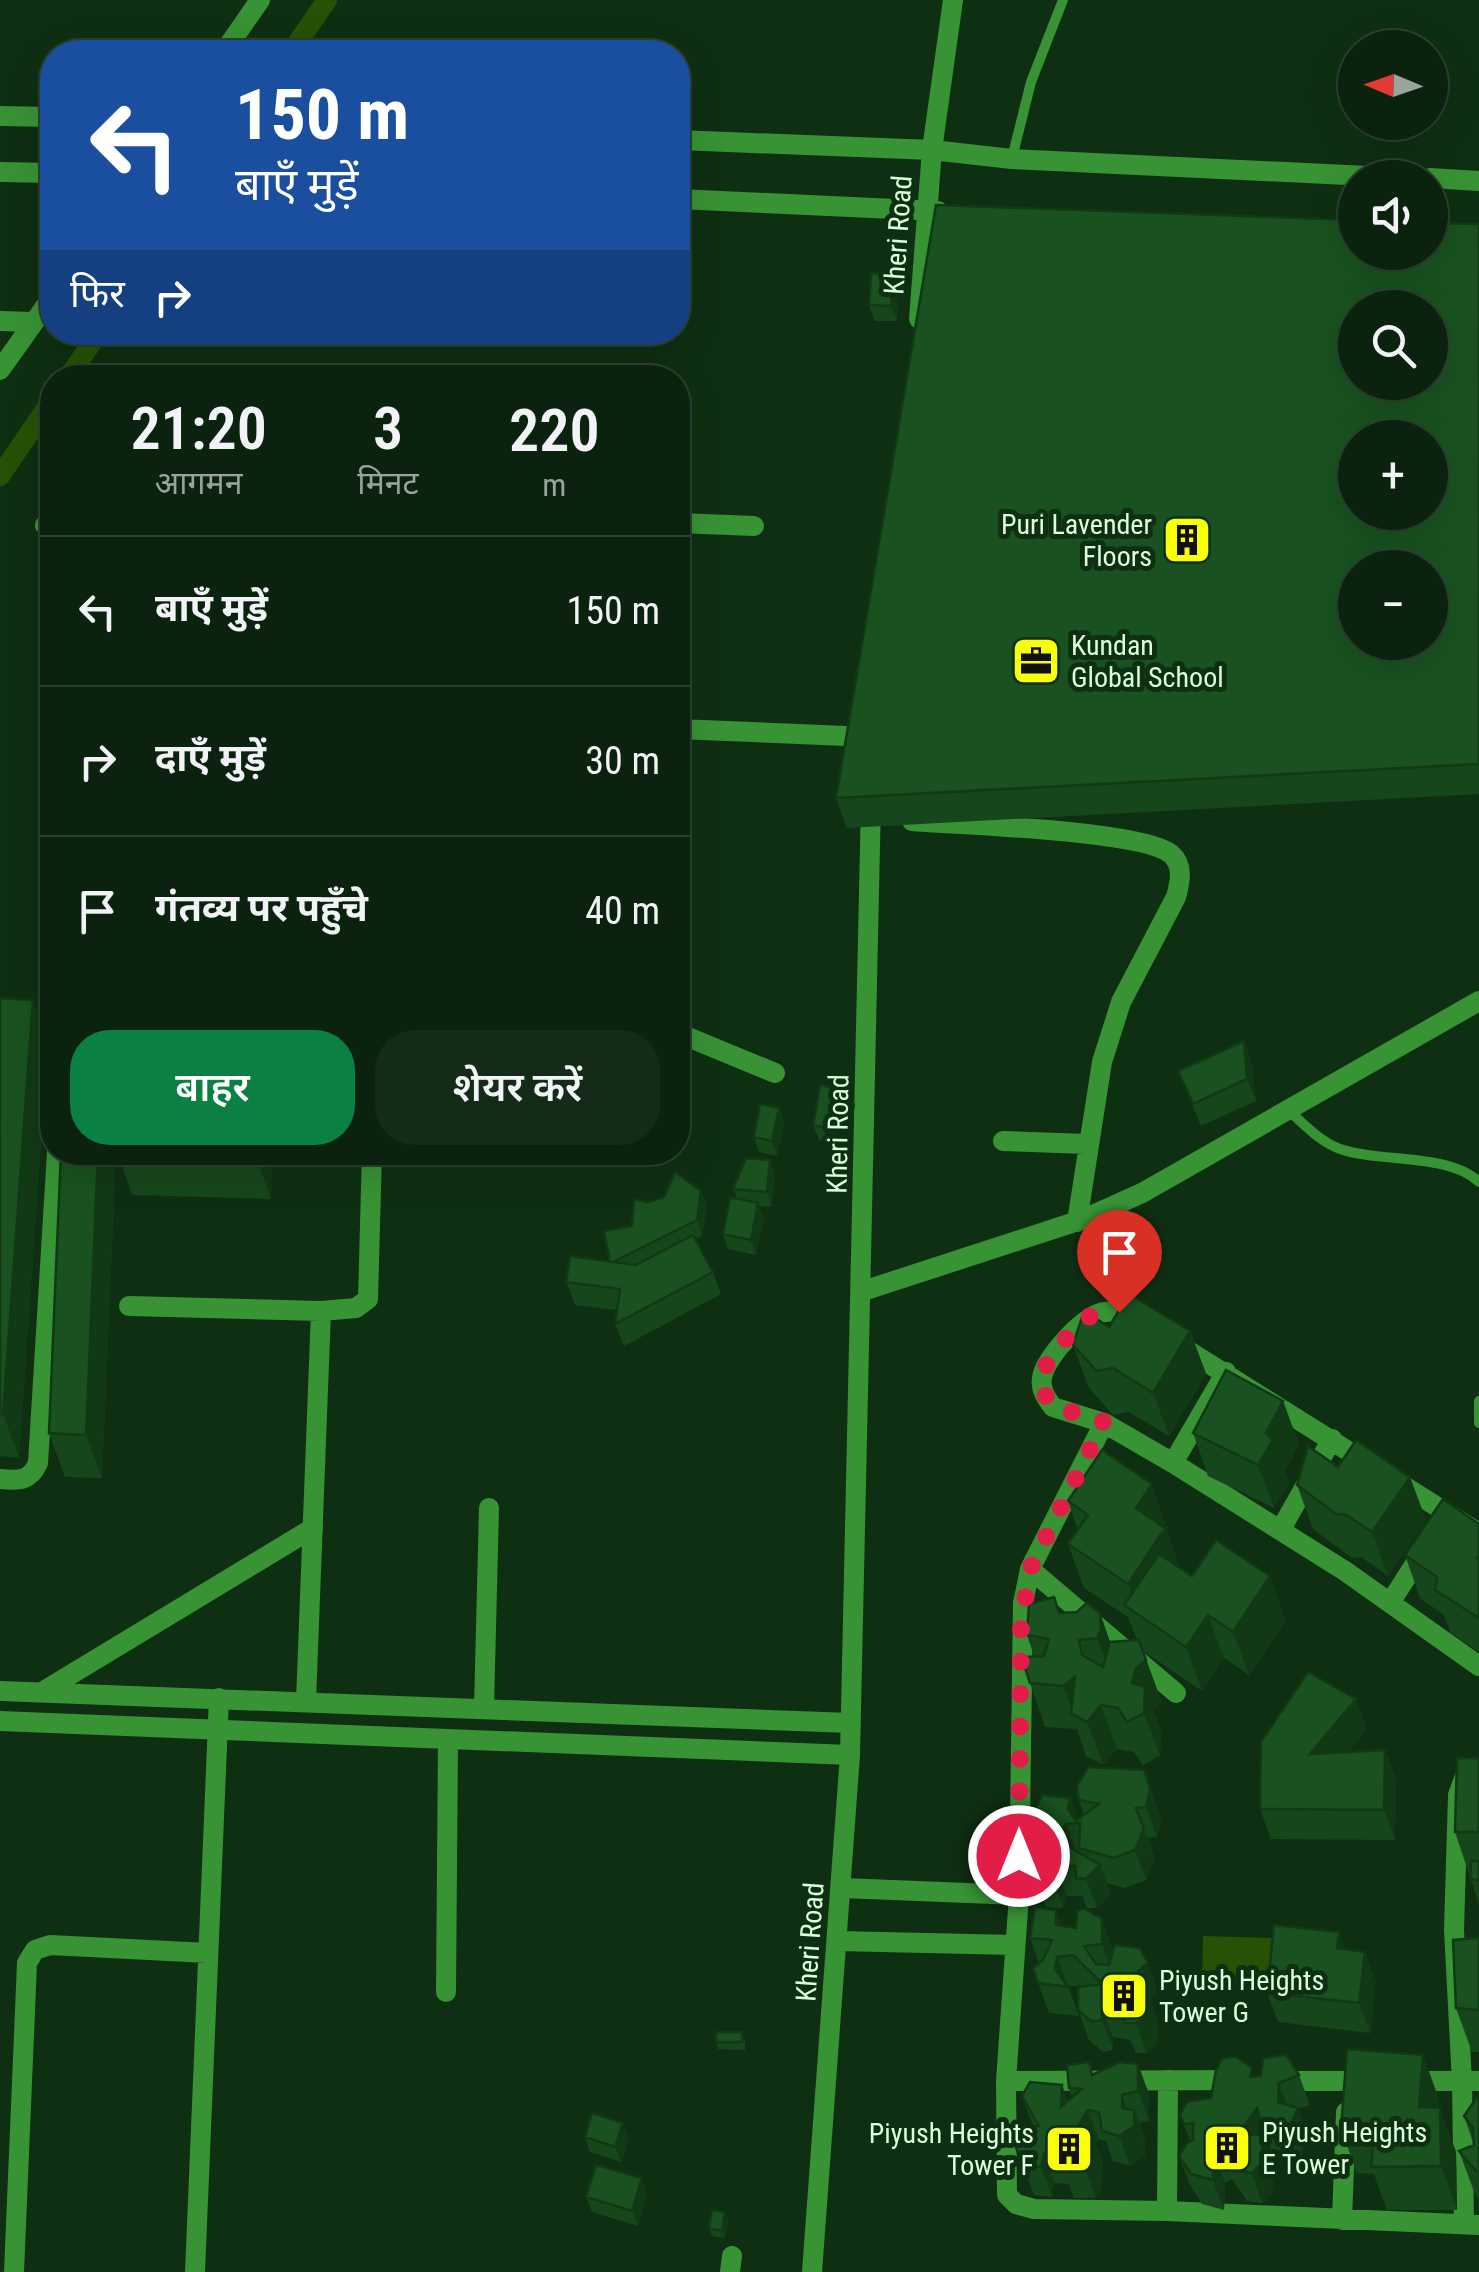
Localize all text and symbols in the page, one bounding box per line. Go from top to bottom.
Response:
north arrow [1338,30,1448,140]
map controls [1338,30,1448,660]
text: 150 m [235,74,409,156]
icon: left [70,80,200,210]
text: बाएँ मुड़ें [235,158,359,211]
button: sound [1338,160,1448,270]
street label: Kheri Road [877,174,919,296]
icon: right [145,270,200,325]
text: फिर [70,272,125,316]
button: search [1338,290,1448,400]
text: 21:20 [130,393,267,464]
text: 3 [373,393,403,464]
text: 220 [509,395,600,466]
button: + [1338,420,1448,530]
text: आगमन [155,464,242,502]
text: मिनट [357,464,419,502]
text: m [542,466,566,504]
place label: Puri Lavender Floors [1001,508,1152,573]
building icon: Puri Lavender Floors [1161,514,1213,566]
button: − [1338,550,1448,660]
icon: left [70,584,125,639]
text: बाएँ मुड़ें [155,586,268,630]
text: 150 m [566,589,660,633]
place label: Kundan Global School [1071,629,1224,694]
office icon: Kundan Global School [1010,635,1062,687]
icon: right [70,734,125,789]
text: दाएँ मुड़ें [155,736,266,780]
text: 30 m [585,739,660,783]
icon: arrive [70,884,125,939]
text: गंतव्य पर पहुँचे [155,886,368,930]
text: 40 m [585,889,660,933]
button: बाहर [70,1030,355,1145]
button: शेयर करें [375,1030,660,1145]
street label: Kheri Road [820,1074,856,1194]
pin [1077,1210,1162,1313]
icon: arrive [1092,1225,1147,1280]
position arrow [967,1804,1071,1908]
street label: Kheri Road [789,1881,831,2003]
place label: Piyush Heights Tower G [1159,1964,1324,2029]
building icon: Piyush Heights Tower G [1098,1970,1150,2022]
place label: Piyush Heights E Tower [1262,2116,1427,2181]
place label: Piyush Heights Tower F [869,2117,1034,2182]
building icon: Piyush Heights E Tower [1201,2122,1253,2174]
building icon: Piyush Heights Tower F [1043,2123,1095,2175]

